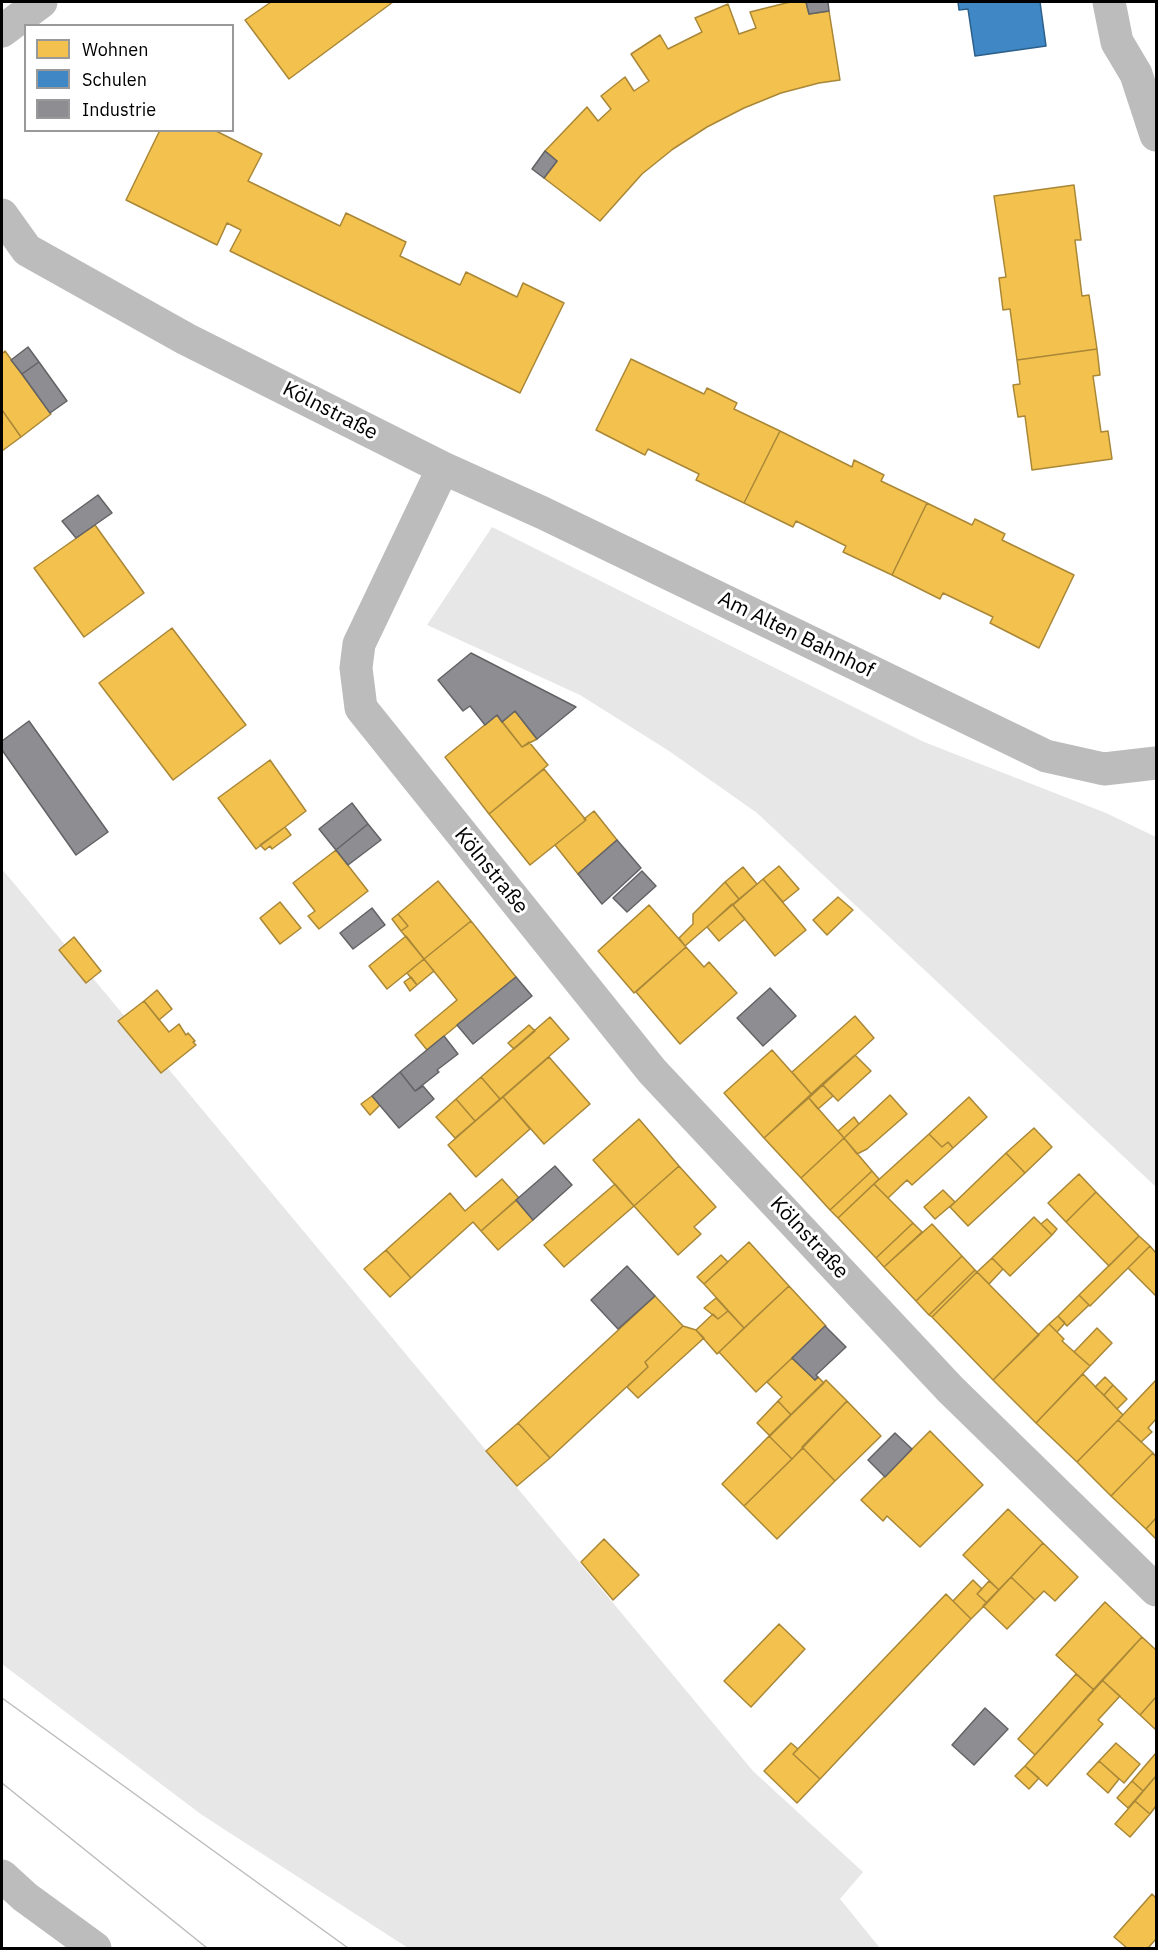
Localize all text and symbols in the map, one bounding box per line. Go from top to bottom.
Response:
legend [24,24,234,132]
text: Wohnen [82,38,148,61]
text: Schulen [82,68,147,91]
text: Industrie [82,98,156,121]
street label: Kölnstraße [278,376,382,446]
street label: Am Alten Bahnhof [714,586,878,684]
street label: Kölnstraße [449,823,533,919]
street label: Kölnstraße [765,1192,853,1284]

